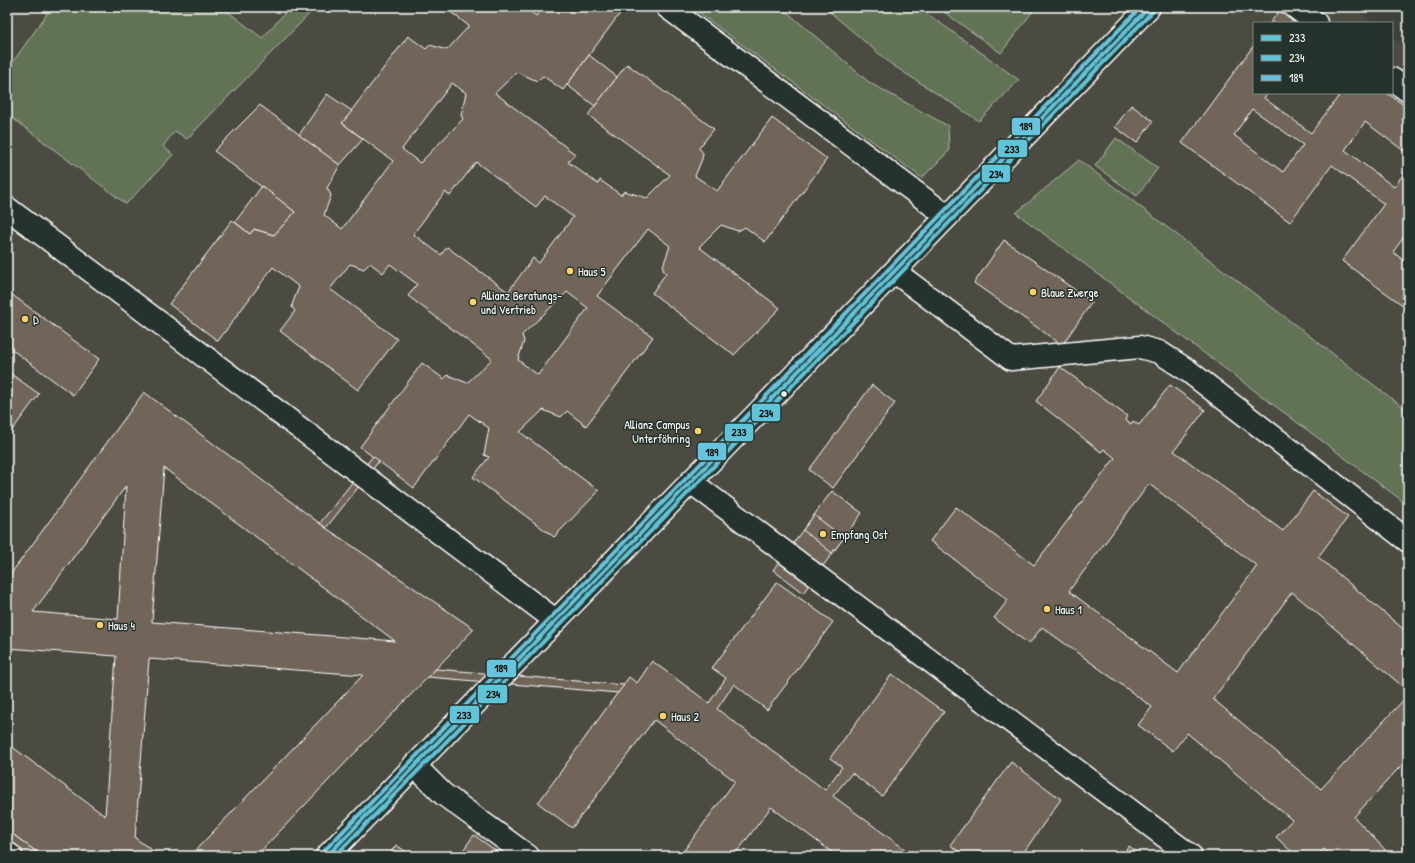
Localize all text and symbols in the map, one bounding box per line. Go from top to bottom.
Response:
legend [1253,22,1393,94]
text: 233 [1289,29,1305,46]
text: 234 [1289,49,1305,66]
text: 189 [1289,69,1304,86]
line badge: 189 [1011,117,1041,136]
text: 189 [1020,119,1032,133]
line badge: 233 [997,139,1028,158]
text: 233 [1004,142,1020,156]
line badge: 234 [981,164,1011,183]
text: 234 [989,167,1003,181]
place label: Haus 5 [578,263,606,280]
marker: Haus 5 [565,266,575,276]
place label: Blaue Zwerge [1041,284,1099,301]
place label: Allianz Beratungs- und Vertrieb [481,287,562,318]
marker: Blaue Zwerge [1028,287,1038,297]
marker: Allianz Beratungs- und Vertrieb [468,297,478,307]
place label: D [33,311,39,328]
marker: D [20,314,30,324]
unlabelled marker [779,389,789,399]
line badge: 234 [751,403,781,422]
text: 234 [759,406,773,420]
place label: Allianz Campus Unterföhring [624,416,690,447]
line badge: 233 [724,423,754,442]
text: 233 [731,425,747,439]
marker: Allianz Campus Unterföhring [693,426,703,436]
line badge: 189 [697,442,727,461]
text: 189 [706,445,718,459]
place label: Empfang Ost [831,526,888,543]
marker: Empfang Ost [818,529,828,539]
place label: Haus 1 [1055,601,1082,618]
marker: Haus 1 [1042,604,1052,614]
place label: Haus 4 [108,617,136,634]
marker: Haus 4 [95,620,105,630]
line badge: 189 [486,659,517,678]
text: 189 [495,661,507,675]
line badge: 234 [477,684,508,704]
text: 234 [486,687,500,701]
line badge: 233 [449,705,480,724]
text: 233 [456,708,472,722]
place label: Haus 2 [671,708,700,725]
marker: Haus 2 [658,711,668,721]

